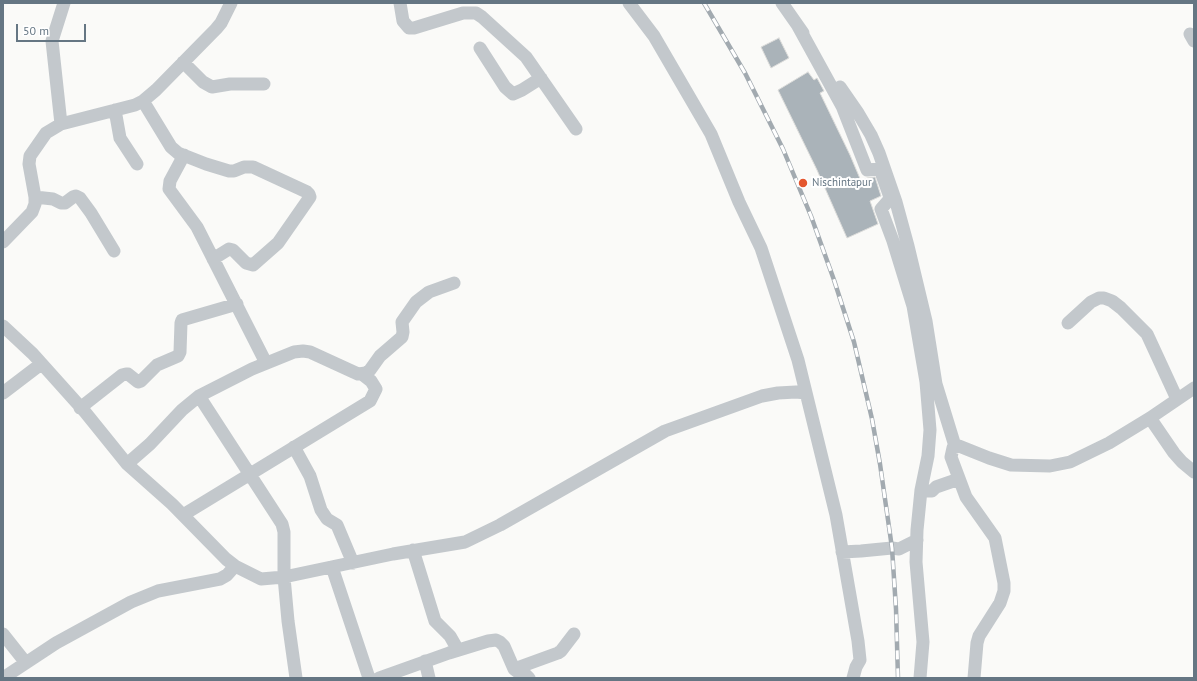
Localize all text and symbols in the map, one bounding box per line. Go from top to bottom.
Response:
scale bar [18,16,88,42]
text: 50 m [23,23,49,38]
place label: Nischintapur [812,176,872,190]
marker: Nischintapur [797,177,809,189]

